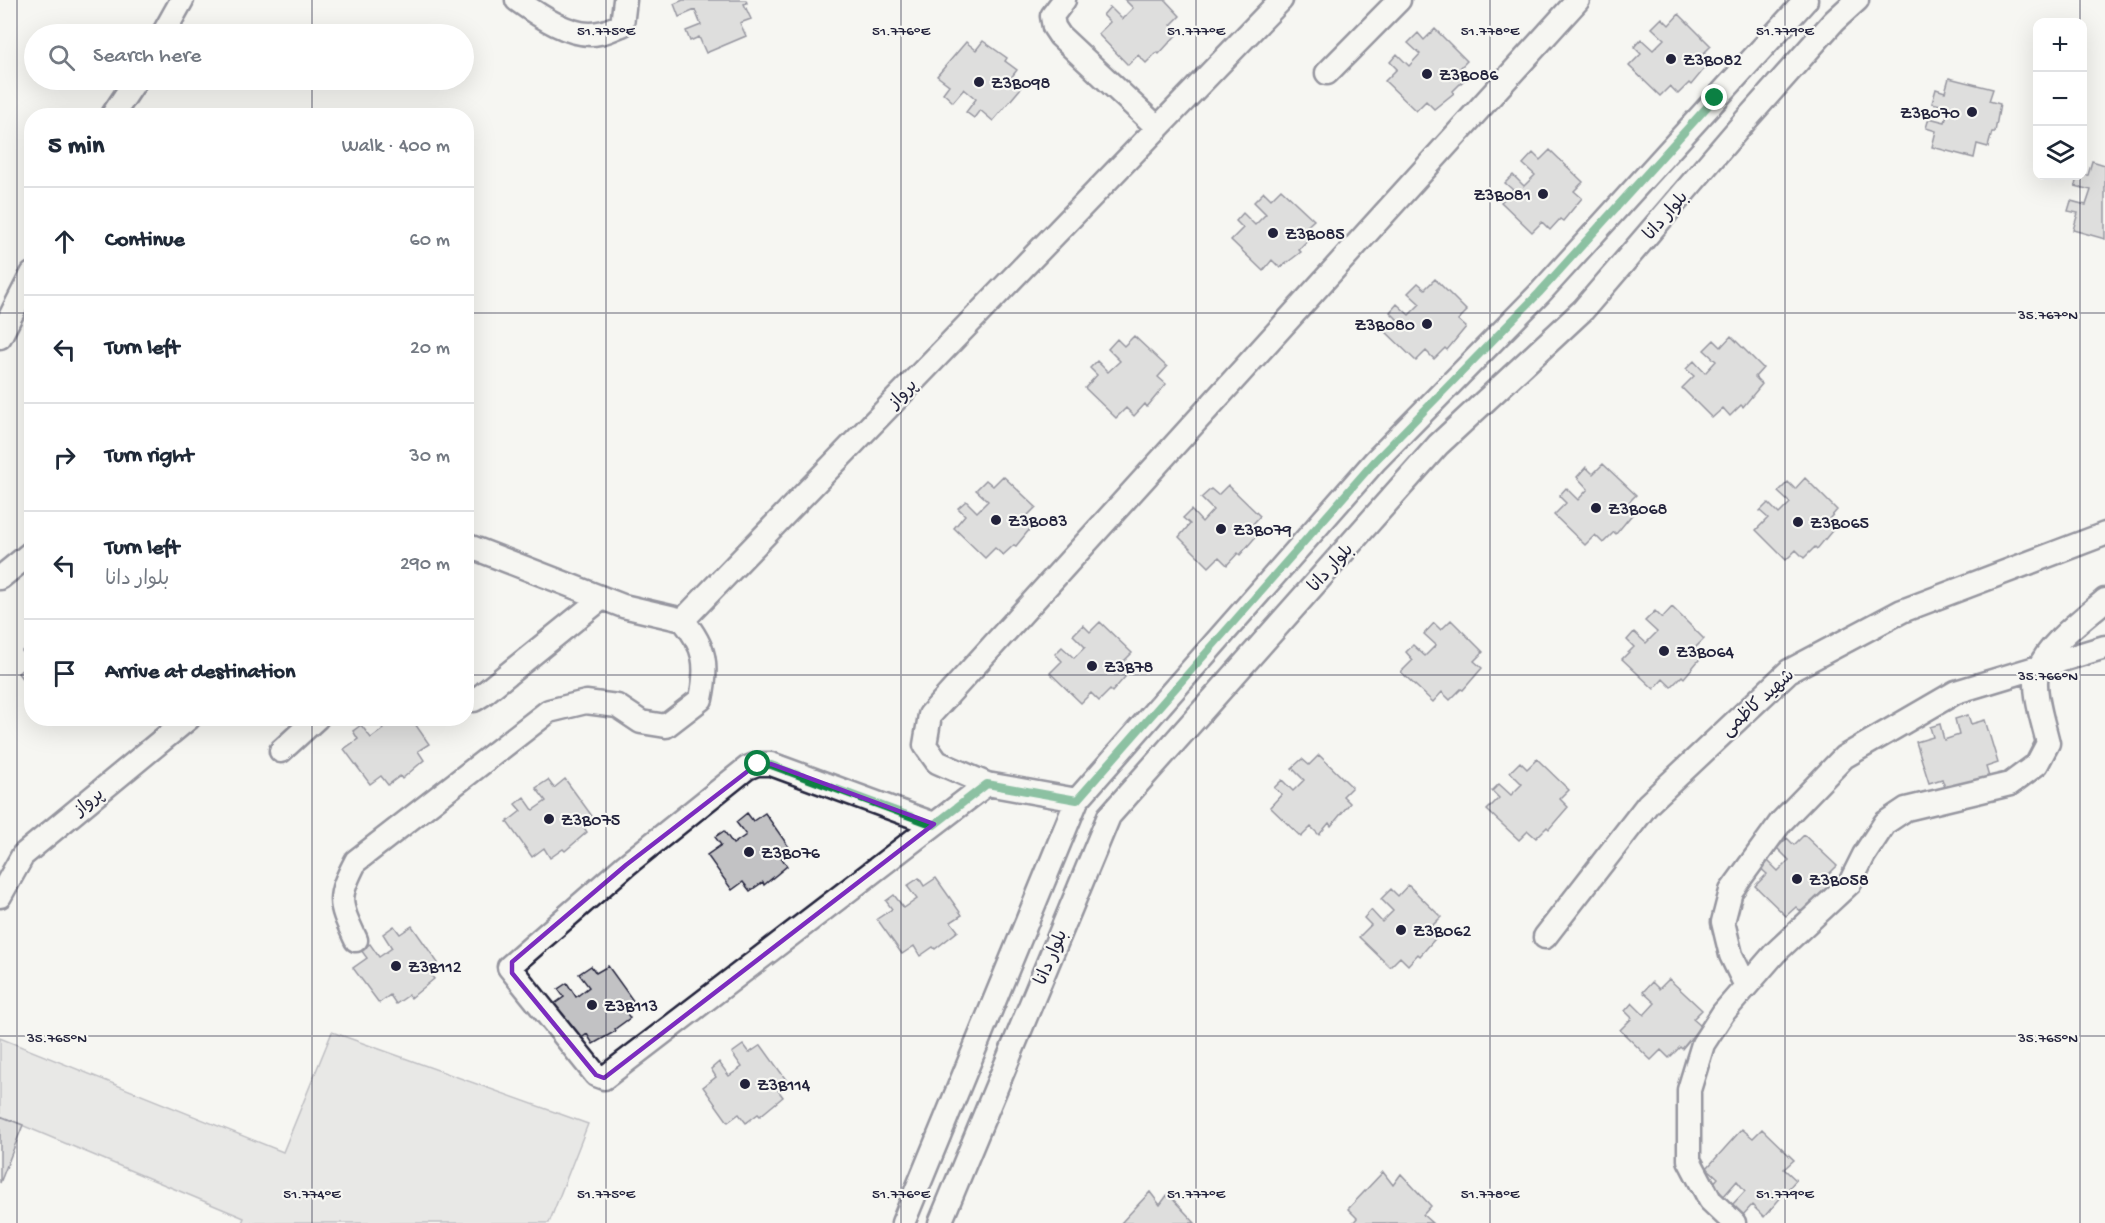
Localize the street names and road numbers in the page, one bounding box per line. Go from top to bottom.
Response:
street label: بلوار دانا [1640,188,1694,245]
street label: پرواز [884,376,923,415]
street label: بلوار دانا [1305,540,1359,597]
street label: شهید کاظمی [1718,666,1799,742]
street label: پرواز [69,785,109,823]
street label: بلوار دانا [1031,927,1073,989]

